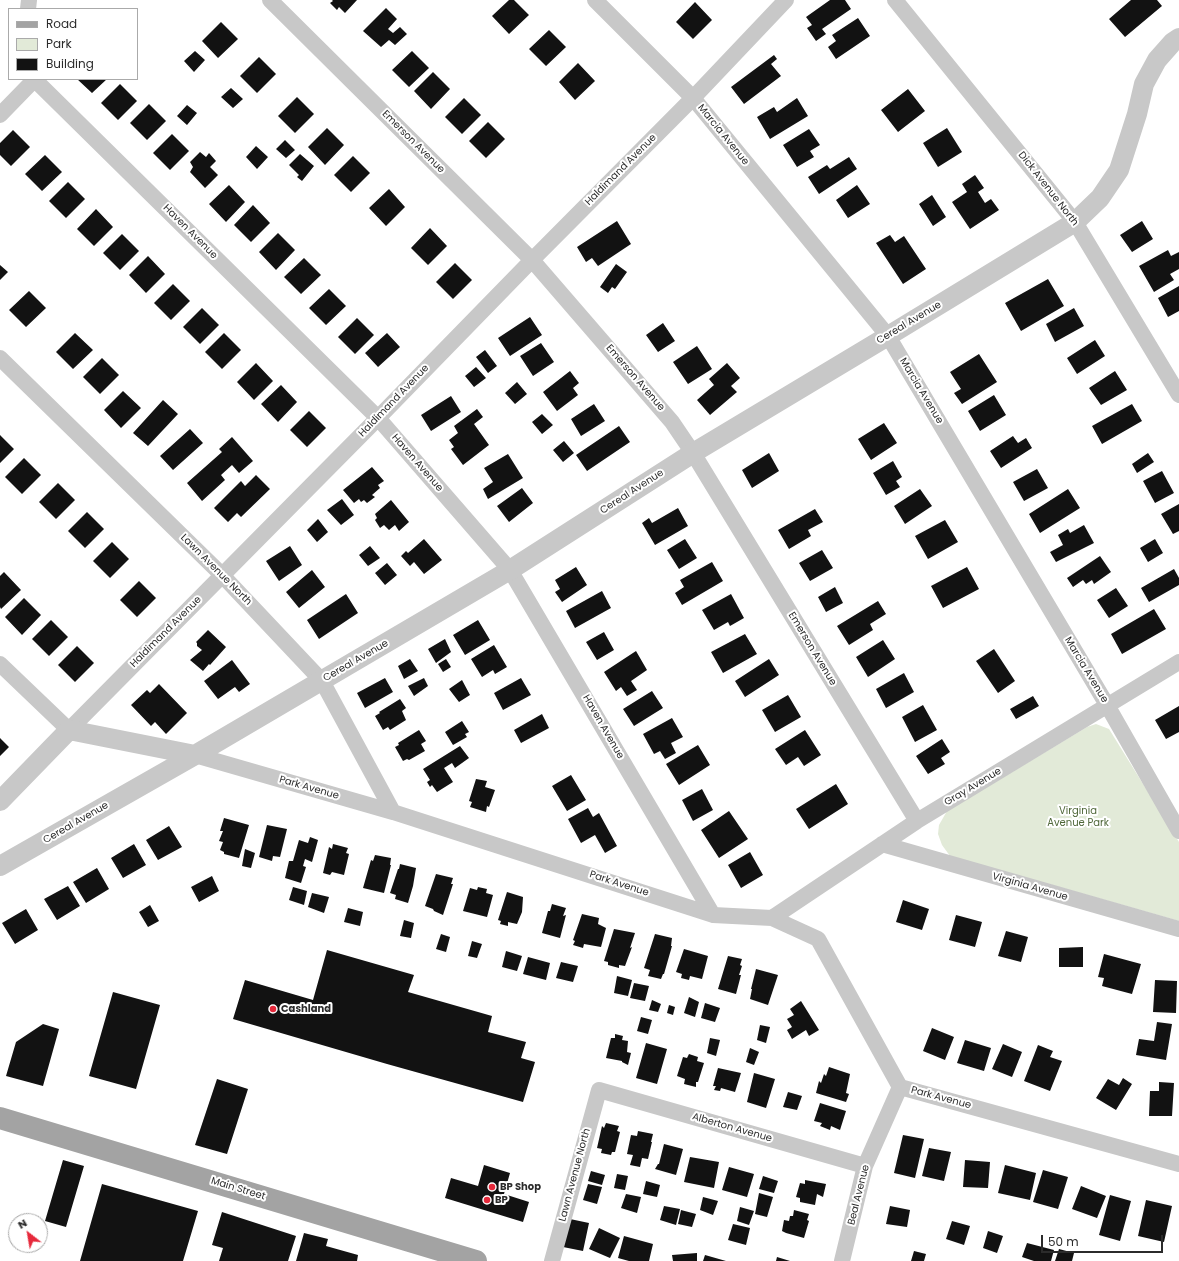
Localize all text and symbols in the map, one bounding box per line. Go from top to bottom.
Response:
legend [8,8,138,80]
text: Road [46,15,77,32]
text: Park [46,35,72,52]
text: Building [46,55,94,72]
street label: Marcia Avenue [695,102,751,168]
street label: Emerson Avenue [379,108,447,176]
street label: Haldimand Avenue [583,132,659,208]
street label: Dick Avenue North [1015,150,1081,228]
street label: Haven Avenue [160,202,220,262]
street label: Cereal Avenue [874,299,944,347]
street label: Emerson Avenue [603,343,667,413]
street label: Marcia Avenue [897,356,945,426]
street label: Haldimand Avenue [356,362,432,440]
street label: Haven Avenue [389,432,445,494]
street label: Cereal Avenue [598,467,666,517]
street label: Lawn Avenue North [178,532,254,608]
street label: Haldimand Avenue [128,594,204,670]
street label: Emerson Avenue [785,610,839,688]
street label: Marcia Avenue [1062,635,1110,705]
street label: Cereal Avenue [321,637,391,685]
street label: Haven Avenue [580,693,626,761]
street label: Gray Avenue [942,765,1004,809]
street label: Park Avenue [278,774,340,802]
street label: Cereal Avenue [41,799,111,847]
park label: Virginia Avenue Park [1047,805,1109,828]
street label: Park Avenue [588,869,650,899]
street label: Virginia Avenue [991,870,1069,904]
place label: Cashland [281,1003,331,1015]
marker: Cashland [268,1004,278,1014]
street label: Park Avenue [910,1084,972,1112]
street label: Alberton Avenue [691,1111,773,1145]
street label: Lawn Avenue North [557,1127,593,1223]
street label: Beal Avenue [846,1164,872,1226]
street label: Main Street [209,1175,267,1203]
place label: BP Shop [500,1181,541,1193]
marker: BP Shop [487,1182,497,1192]
place label: BP [495,1194,508,1206]
marker: BP [482,1195,492,1205]
north arrow [8,1213,48,1253]
text: N [15,1215,30,1233]
scale bar [1043,1227,1165,1253]
text: 50 m [1048,1233,1079,1250]

